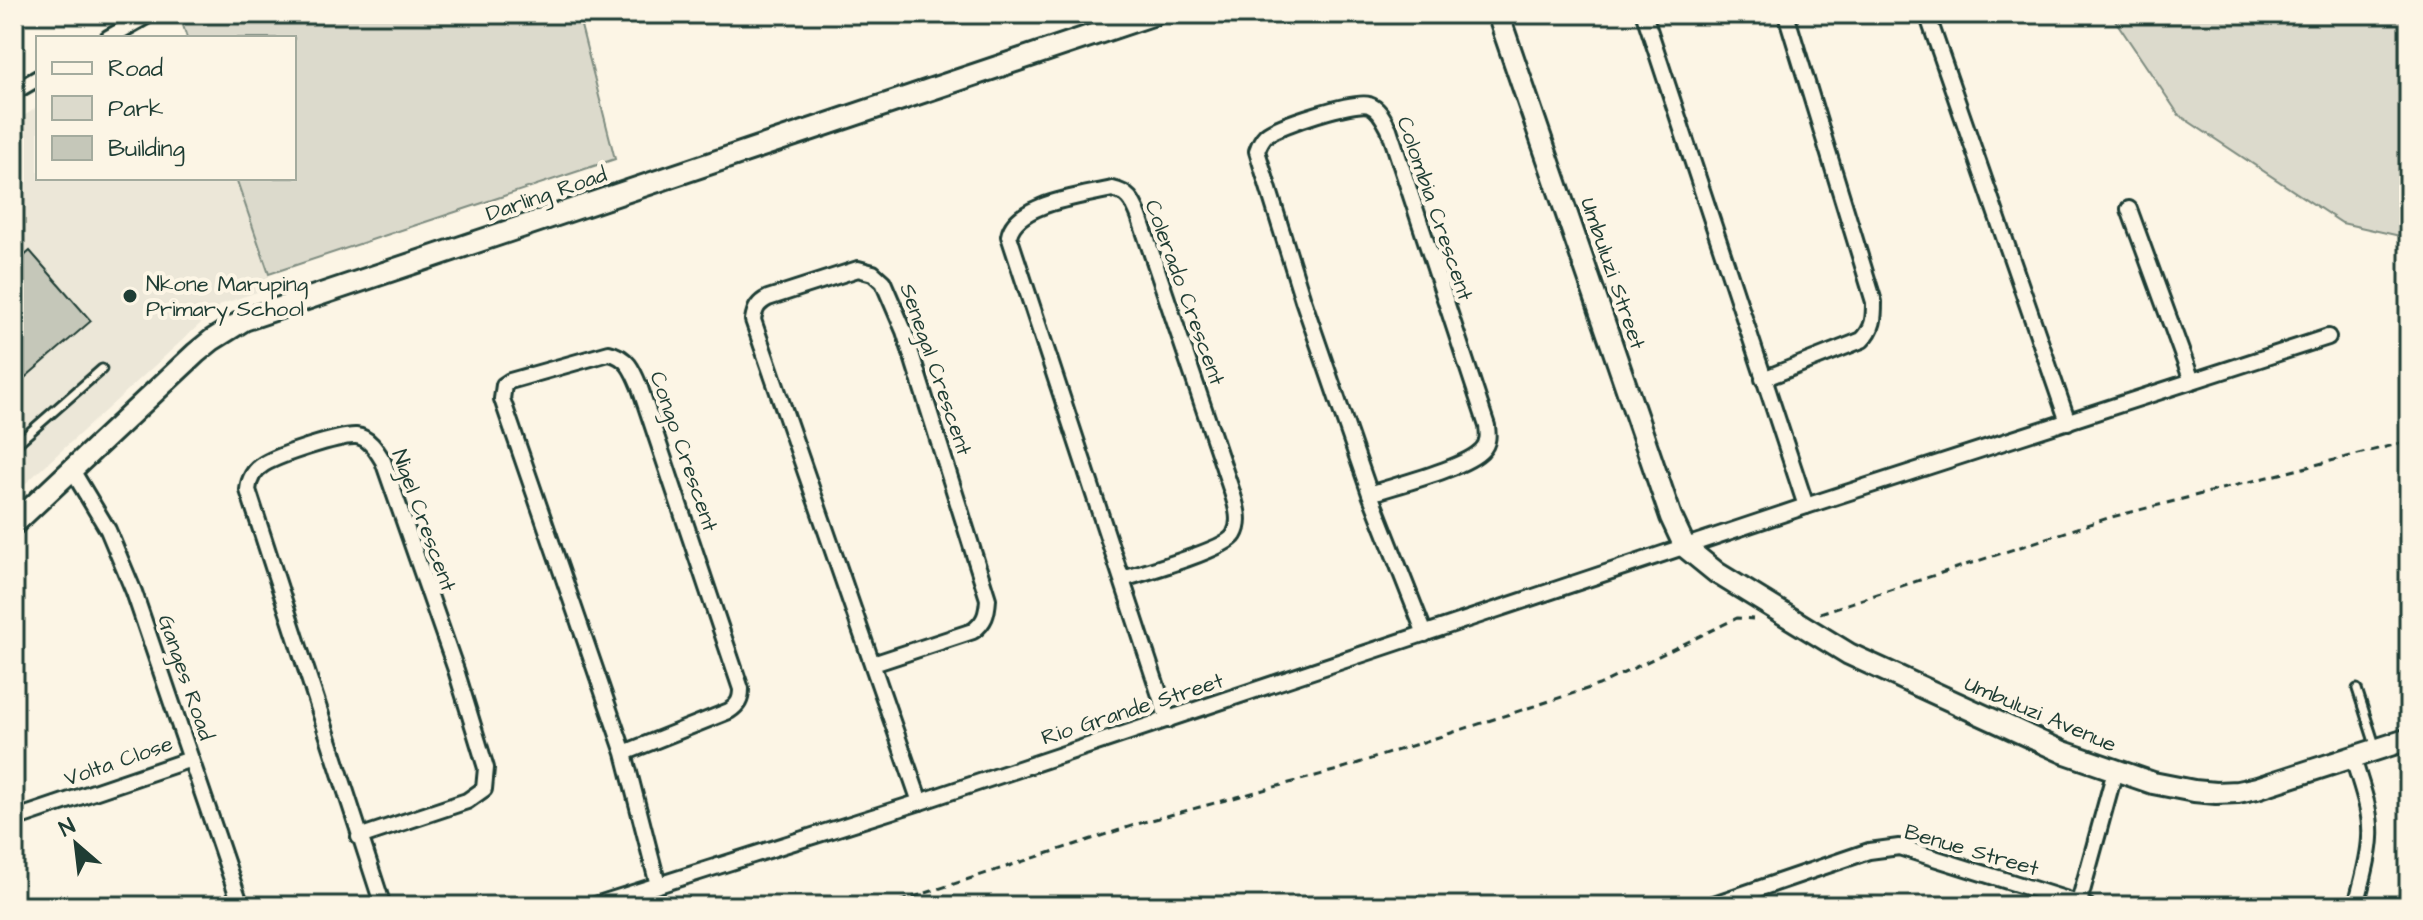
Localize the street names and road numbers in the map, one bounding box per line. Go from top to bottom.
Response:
street label: Colombia Crescent [1389,112,1481,305]
street label: Darling Road [482,159,611,231]
street label: Umbuluzi Street [1572,193,1653,354]
street label: Colerado Crescent [1137,195,1233,390]
street label: Senegal Crescent [891,279,980,460]
street label: Congo Crescent [641,367,726,536]
street label: Nigel Crescent [383,445,464,596]
street label: Ganges Road [149,610,222,745]
street label: Rio Grande Street [1038,665,1228,753]
street label: Umbuluzi Avenue [1960,668,2121,760]
street label: Volta Close [60,728,177,794]
street label: Benue Street [1901,816,2042,884]

